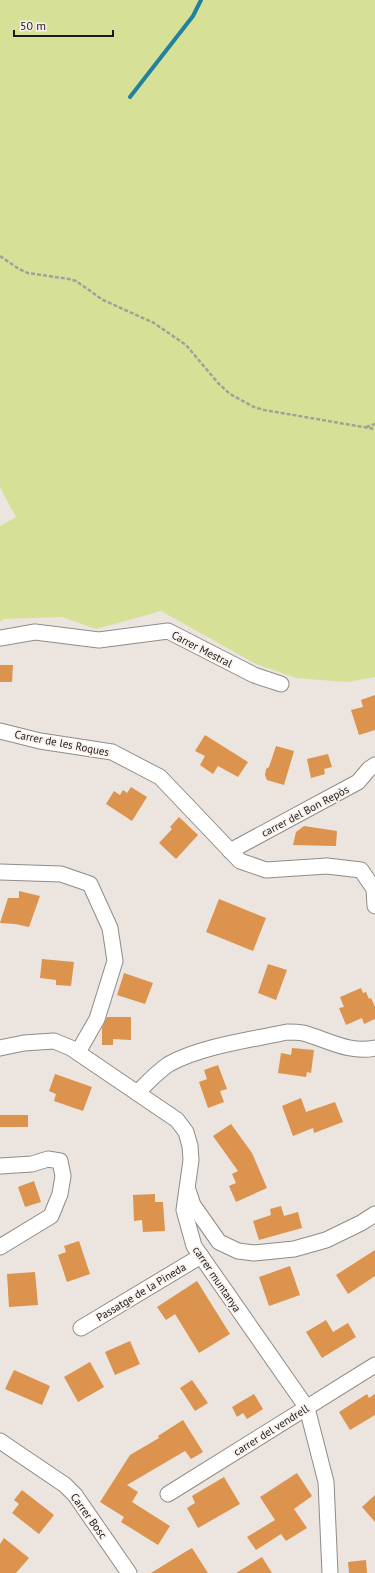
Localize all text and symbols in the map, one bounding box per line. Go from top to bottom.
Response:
scale bar [14,12,113,38]
text: 50 m [20,18,46,33]
street label: Carrer Mestral [169,628,235,671]
street label: Carrer de les Roques [14,727,111,759]
street label: carrer del Bon Repòs [259,782,352,840]
street label: carrer muntanya [190,1243,244,1315]
street label: Passatge de la Pineda [94,1260,188,1324]
street label: carrer del vendrell [231,1401,312,1459]
street label: Carrer Bosc [68,1490,110,1542]

